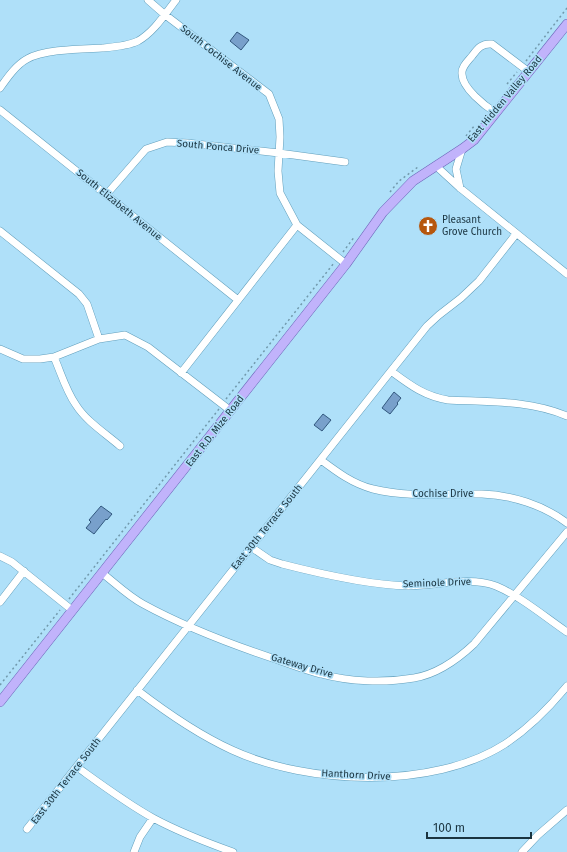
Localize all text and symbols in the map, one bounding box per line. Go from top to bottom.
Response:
street label: South Cochise Avenue [178,23,264,93]
street label: East Hidden Valley Road [465,53,545,145]
street label: South Ponca Drive [176,137,260,157]
street label: South Elizabeth Avenue [74,167,164,243]
place label: Pleasant Grove Church [442,214,502,238]
church icon: Pleasant Grove Church [417,215,439,237]
street label: East R.D. Mize Road [183,393,247,469]
street label: East 30th Terrace South [229,482,305,572]
street label: Cochise Drive [413,488,473,500]
street label: Seminole Drive [403,576,471,590]
street label: Gateway Drive [270,651,334,681]
street label: East 30th Terrace South [29,735,103,827]
street label: Hanthorn Drive [321,767,391,783]
scale bar [427,814,531,840]
text: 100 m [433,821,465,835]

